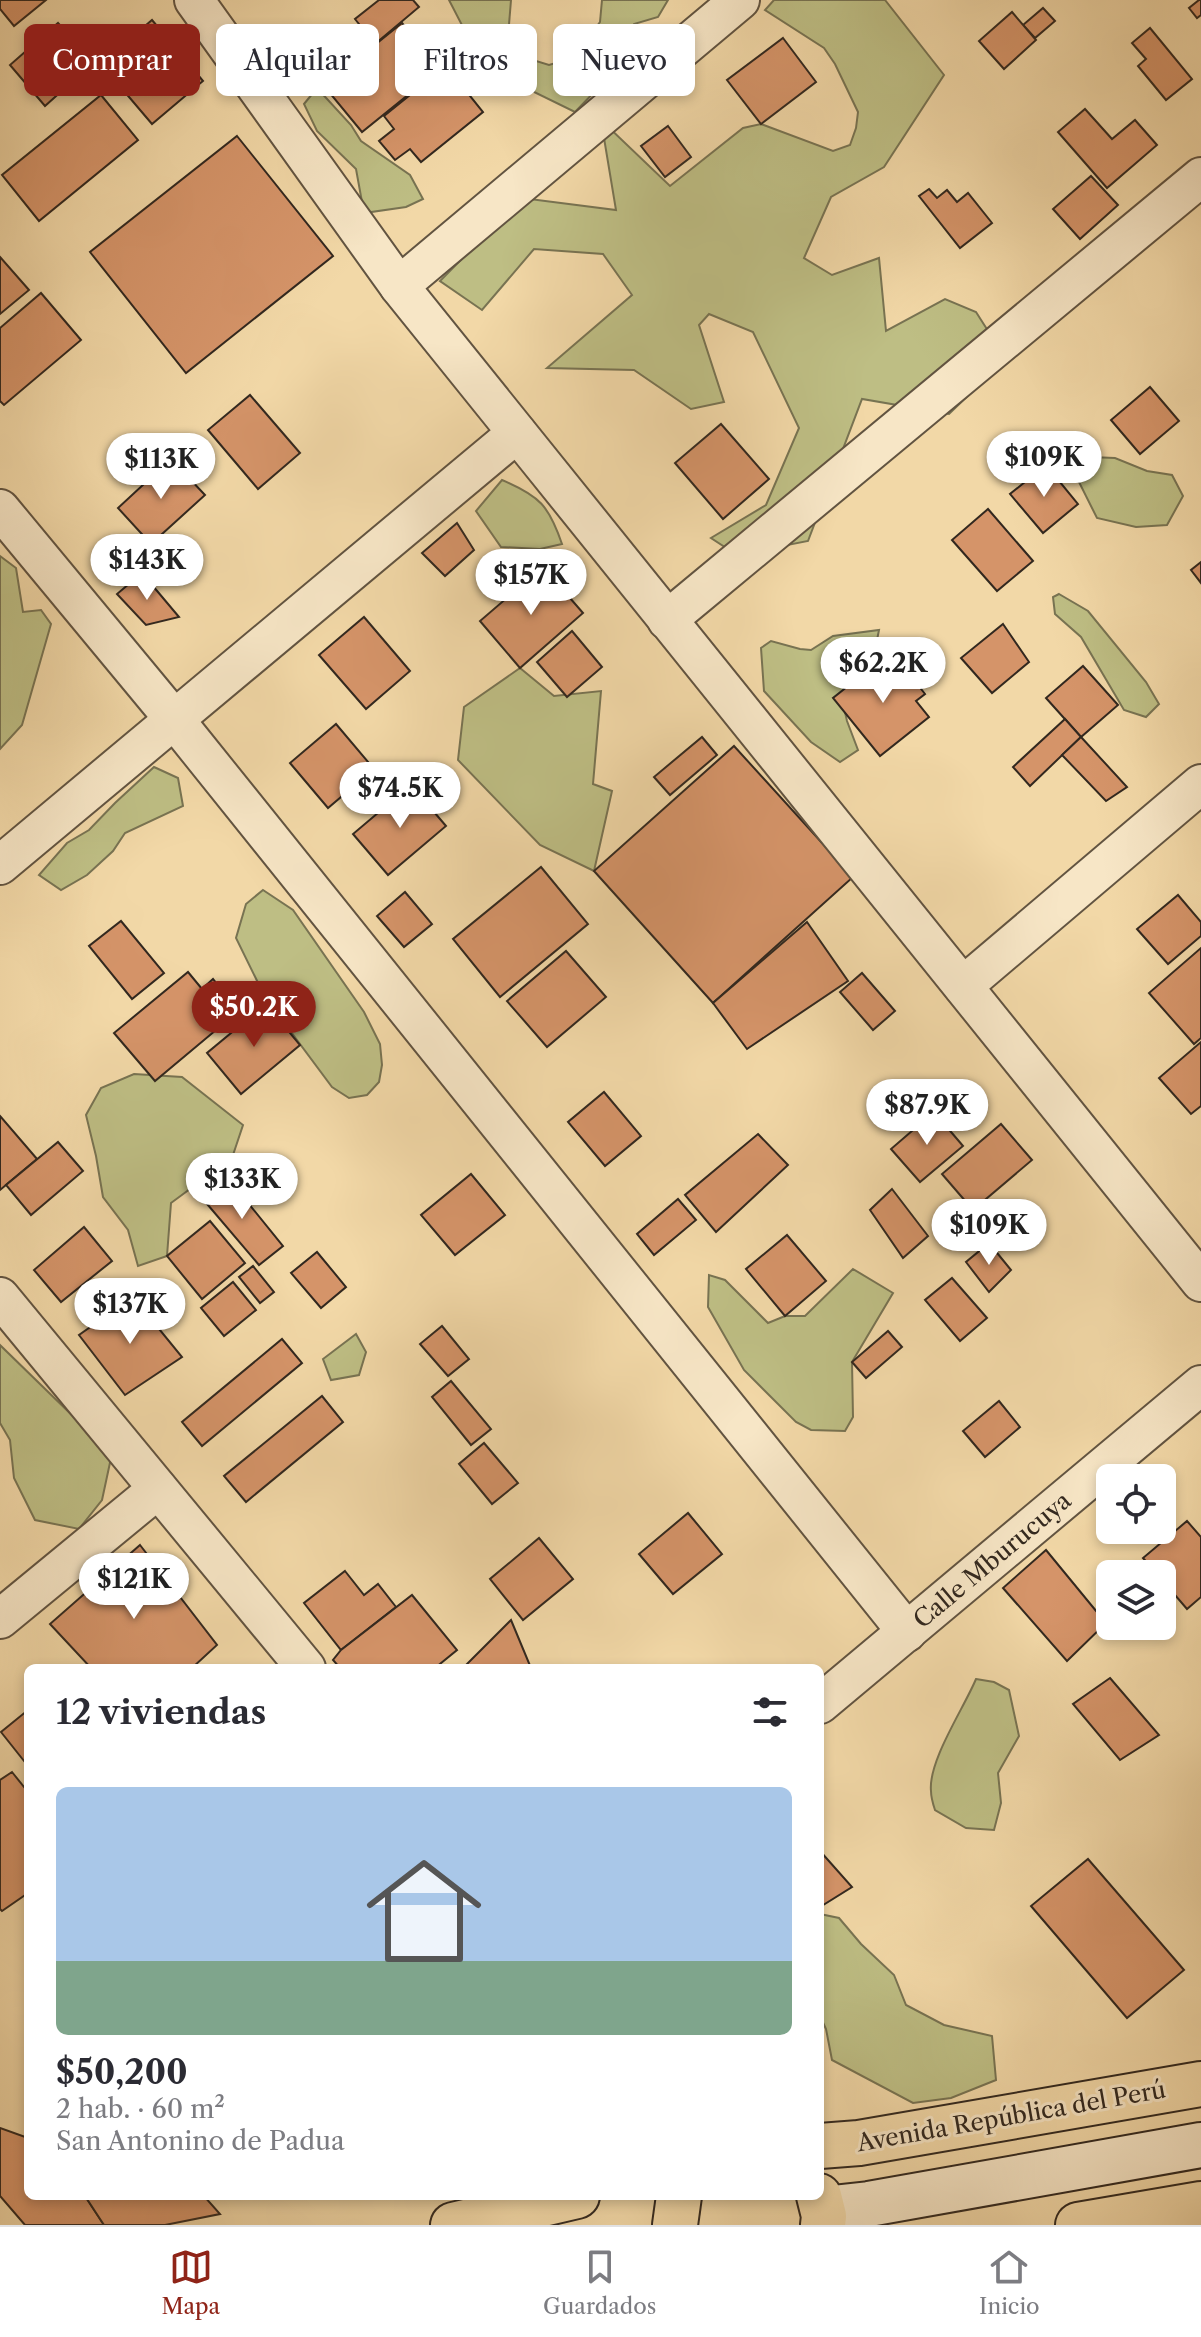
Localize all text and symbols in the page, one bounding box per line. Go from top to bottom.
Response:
chip: Comprar [24,24,200,96]
chip: Alquilar [216,24,379,96]
chip: Filtros [395,24,537,96]
chip: Nuevo [553,24,695,96]
pin: $109K [988,431,1100,499]
pin: $113K [105,433,217,501]
text: $109K [1005,441,1083,473]
text: $113K [124,443,198,475]
pin: $143K [91,534,203,602]
text: $143K [108,544,186,576]
pin: $157K [475,549,587,617]
text: $157K [494,559,568,591]
pin: $62.2K [818,637,948,705]
text: $62.2K [839,647,927,679]
pin: $74.5K [335,762,465,830]
text: $74.5K [358,772,442,804]
pin: $50.2K [189,981,319,1049]
text: $50.2K [210,991,298,1023]
pin: $87.9K [862,1079,992,1147]
text: $87.9K [884,1089,970,1121]
pin: $133K [186,1153,298,1221]
text: $133K [204,1163,280,1195]
pin: $109K [933,1199,1045,1267]
text: $109K [950,1209,1028,1241]
pin: $137K [74,1278,186,1346]
text: $137K [92,1288,168,1320]
map controls [1096,1464,1176,1640]
button: locate [1096,1464,1176,1544]
street label: Calle Mburucuya [908,1486,1077,1634]
pin: $121K [78,1553,190,1621]
button: layers [1096,1560,1176,1640]
text: $121K [97,1563,171,1595]
icon: filters [748,1690,792,1734]
text: 12 viviendas [56,1691,266,1733]
icon: home [352,1839,496,1983]
text: $50,200 [56,2051,188,2093]
street label: Avenida República del Perú [853,2074,1168,2158]
text: 2 hab. · 60 m² [56,2093,225,2125]
text: San Antonino de Padua [56,2125,345,2157]
tab: Mapa [161,2245,220,2320]
tab: Guardados [543,2245,656,2320]
tab: Inicio [979,2245,1040,2320]

